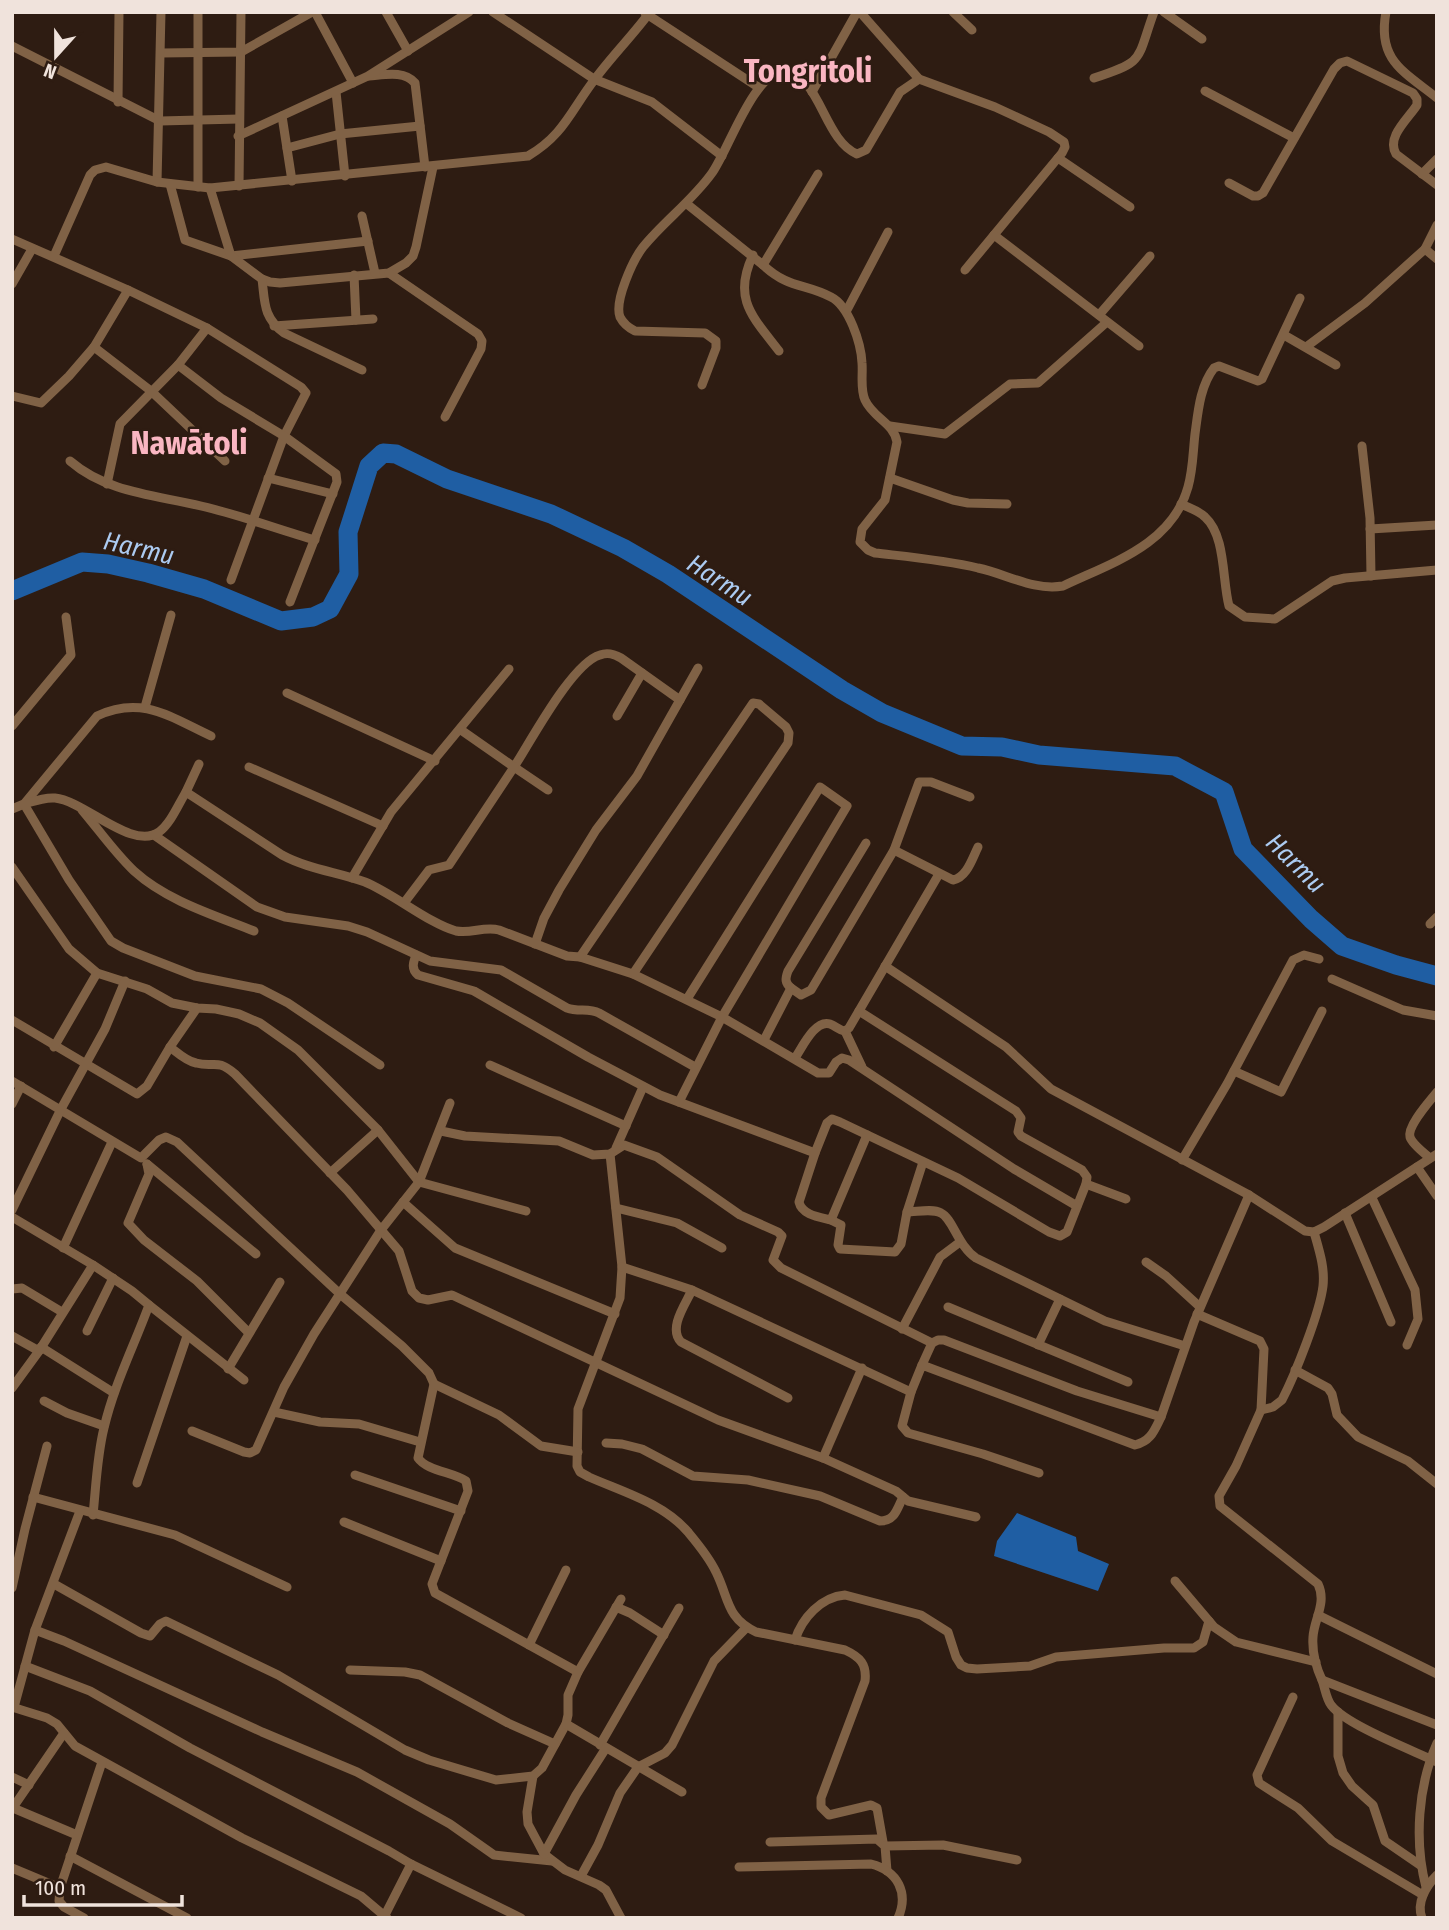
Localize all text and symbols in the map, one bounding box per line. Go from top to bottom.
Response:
north arrow [21,21,91,91]
district label: Tongritoli [744,52,872,90]
text: N [41,59,60,84]
district label: Nawātoli [130,424,248,462]
water label: Harmu [101,525,177,572]
water label: Harmu [681,548,758,613]
water label: Harmu [1259,827,1332,900]
scale bar [24,1864,182,1908]
text: 100 m [35,1875,86,1901]

